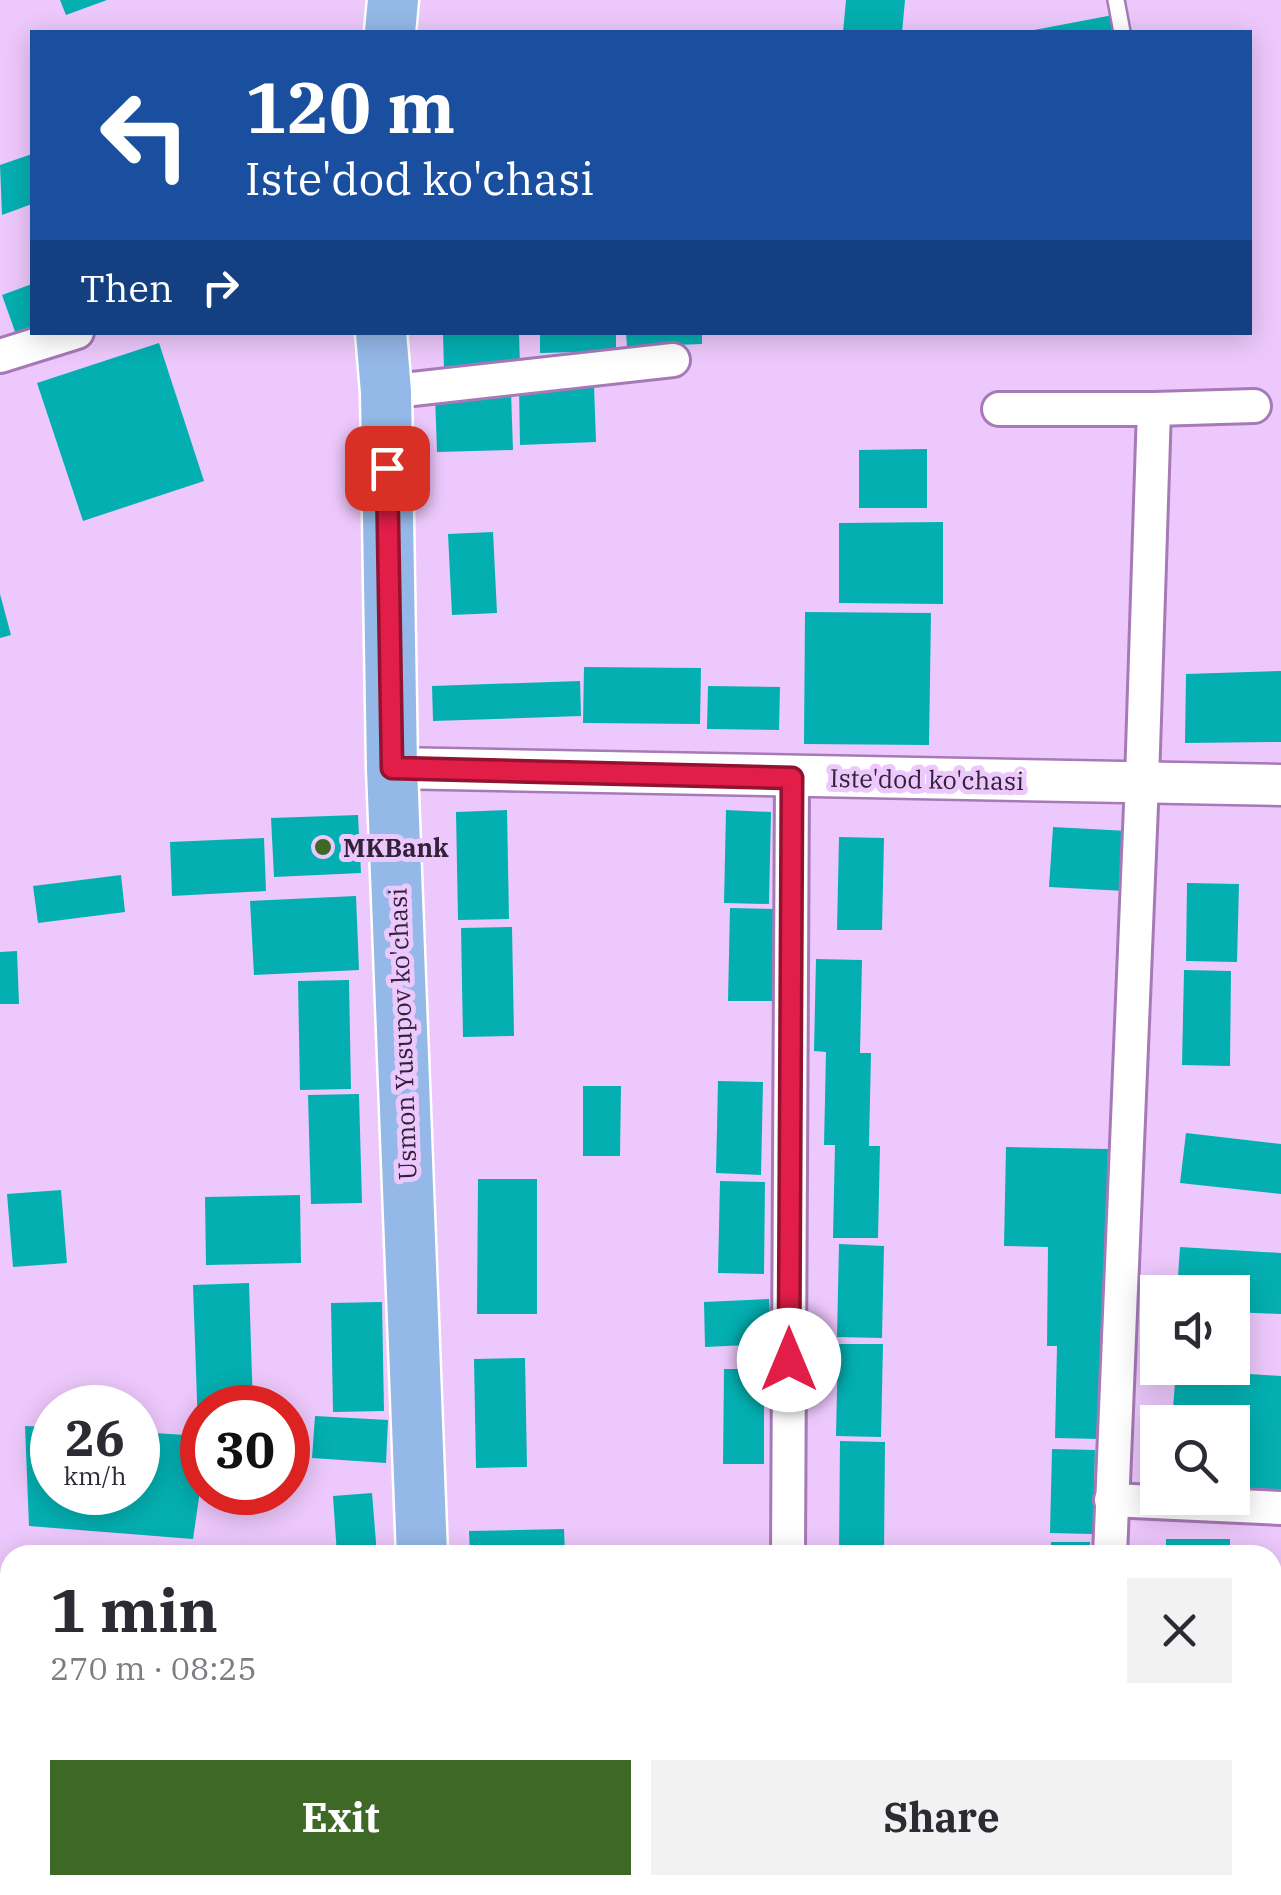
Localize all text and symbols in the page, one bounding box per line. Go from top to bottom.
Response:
text: 120 m [245,61,455,152]
icon: left [80,70,210,200]
text: Iste'dod ko'chasi [245,149,594,207]
icon: right [193,260,248,315]
text: Then [80,263,173,312]
pin [345,426,430,511]
icon: arrive [360,441,415,496]
street label: Iste'dod ko'chasi [830,761,1024,797]
place label: MKBank [343,831,449,864]
marker: MKBank [312,836,334,858]
street label: Usmon Yusupov ko'chasi [380,887,424,1181]
map controls [1140,1275,1250,1515]
button: sound [1140,1275,1250,1385]
position arrow [737,1308,841,1412]
speed limit sign: 30 [180,1385,310,1515]
text: 26 [65,1405,125,1470]
button: search [1140,1405,1250,1515]
text: km/h [63,1459,127,1492]
text: 1 min [50,1570,218,1649]
button: close [1127,1578,1232,1683]
text: 270 m · 08:25 [50,1647,257,1689]
button: Exit [50,1760,631,1875]
button: Share [651,1760,1232,1875]

